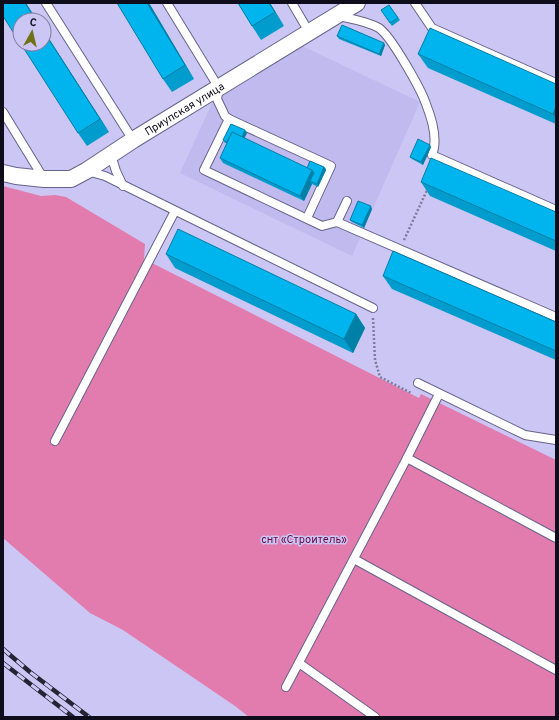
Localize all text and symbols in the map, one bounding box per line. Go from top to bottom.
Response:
north arrow [12,12,52,52]
text: С [29,16,38,31]
street label: Приупская улица [142,80,227,139]
park label: снт «Строитель» [261,533,347,547]

